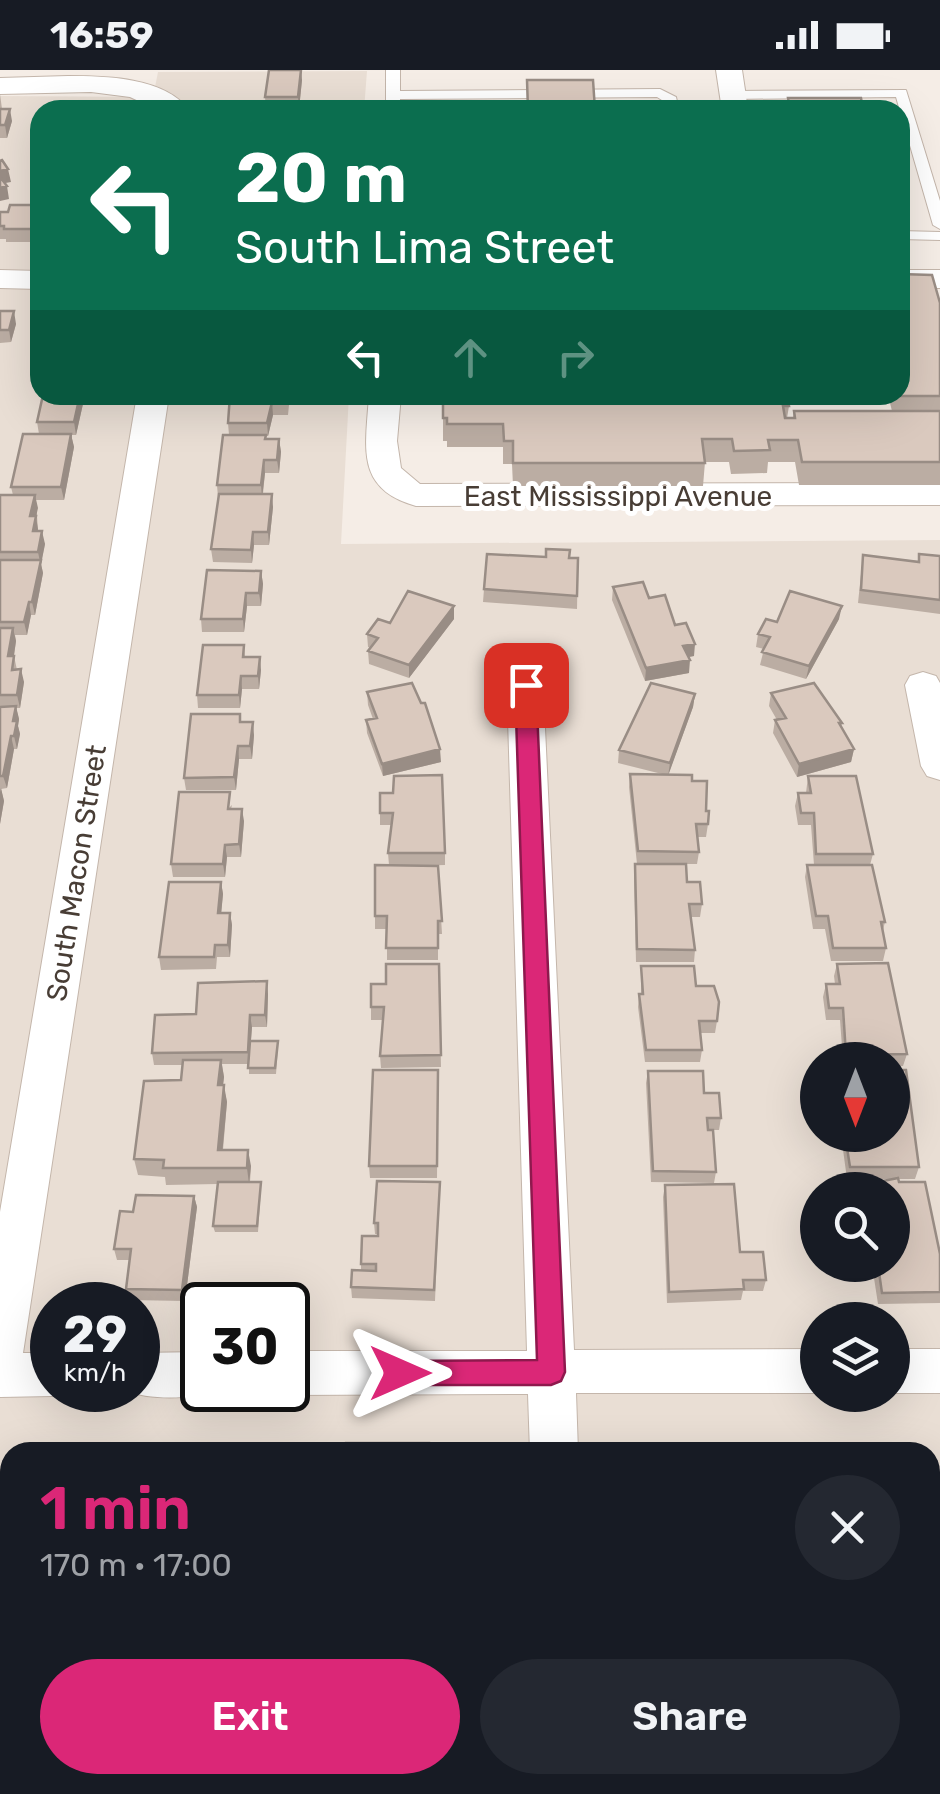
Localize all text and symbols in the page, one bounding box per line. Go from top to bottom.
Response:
text: 16:59 [50,12,154,58]
text: 20 m [235,137,407,220]
icon: left [70,140,200,270]
text: South Lima Street [235,221,614,274]
icon: left [338,330,393,385]
icon: ahead [443,330,498,385]
icon: right [548,330,603,385]
street label: East Mississippi Avenue [464,480,772,513]
pin [484,643,569,728]
icon: arrive [499,658,554,713]
street label: South Macon Street [40,742,113,1004]
north arrow [800,1042,910,1152]
map controls [800,1042,910,1412]
button: search [800,1172,910,1282]
speed limit sign: 30 [180,1282,310,1412]
button: layers [800,1302,910,1412]
text: 29 [63,1305,127,1365]
position arrow [348,1321,452,1425]
text: km/h [64,1358,126,1387]
text: 1 min [40,1473,191,1544]
button: close [795,1475,900,1580]
text: 170 m · 17:00 [40,1546,232,1584]
button: Exit [40,1659,460,1774]
button: Share [480,1659,900,1774]

